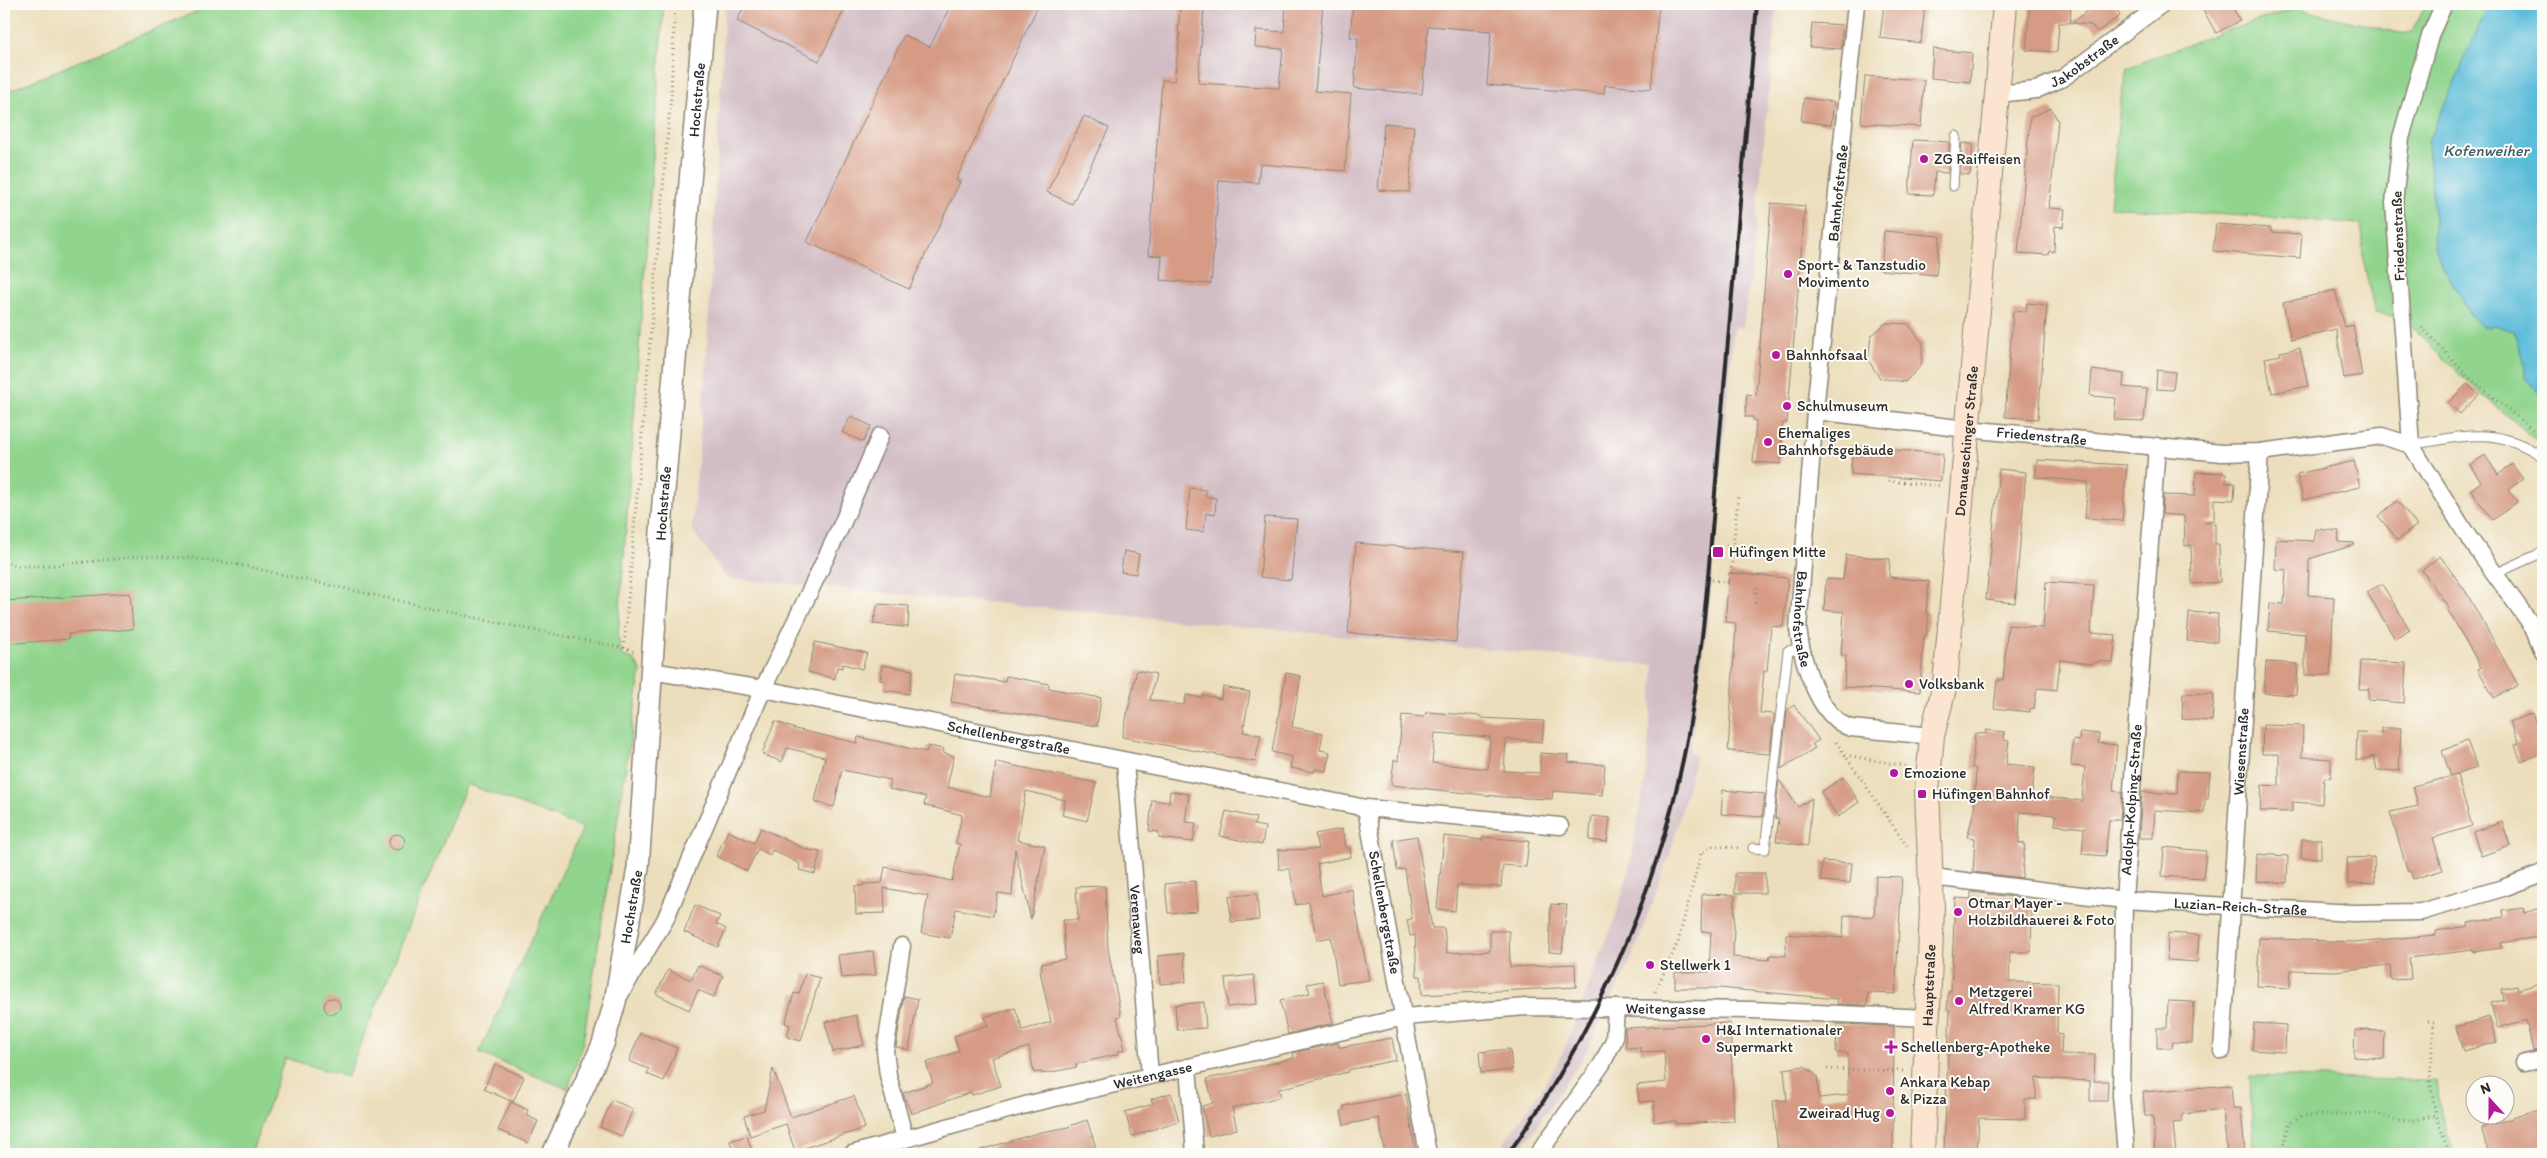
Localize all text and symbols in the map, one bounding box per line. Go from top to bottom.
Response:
street label: Jakobstraße [2048,30,2122,91]
street label: Hochstraße [685,62,709,138]
water label: Kofenweiher [2443,141,2531,160]
street label: Bahnhofstraße [1824,144,1852,242]
place label: ZG Raiffeisen [1934,150,2021,168]
marker: ZG Raiffeisen [1918,153,1930,165]
street label: Friedenstraße [2387,190,2409,282]
place label: Sport- & Tanzstudio Movimento [1798,256,1926,291]
marker: Sport- & Tanzstudio Movimento [1782,268,1794,280]
place label: Bahnhofsaal [1786,346,1868,364]
marker: Bahnhofsaal [1770,349,1782,361]
street label: Donaueschinger Straße [1951,365,1982,517]
place label: Schulmuseum [1797,397,1889,415]
marker: Schulmuseum [1781,400,1793,412]
street label: Friedenstraße [1996,423,2088,449]
place label: Ehemaliges Bahnhofsgebäude [1778,424,1894,459]
marker: Ehemaliges Bahnhofsgebäude [1762,436,1774,448]
street label: Hochstraße [651,465,675,541]
place label: Hüfingen Mitte [1729,543,1826,561]
marker: Hüfingen Mitte [1711,545,1725,559]
street label: Bahnhofstraße [1789,570,1815,669]
place label: Volksbank [1919,675,1985,693]
marker: Volksbank [1903,678,1915,690]
street label: Wiesenstraße [2229,707,2253,796]
street label: Schellenbergstraße [946,717,1072,758]
street label: Adolph-Kolping-Straße [2117,723,2146,876]
place label: Emozione [1904,764,1966,782]
marker: Emozione [1888,767,1900,779]
place label: Hüfingen Bahnhof [1932,785,2050,803]
marker: Hüfingen Bahnhof [1916,788,1928,800]
street label: Schellenbergstraße [1365,849,1405,975]
street label: Hochstraße [616,869,647,945]
street label: Verenaweg [1126,884,1149,955]
place label: Otmar Mayer - Holzbildhauerei & Foto [1968,894,2114,929]
street label: Luzian-Reich-Straße [2173,894,2308,919]
marker: Otmar Mayer - Holzbildhauerei & Foto [1952,906,1964,918]
street label: Hauptstraße [1918,944,1940,1027]
place label: Stellwerk 1 [1660,956,1731,974]
marker: Stellwerk 1 [1644,959,1656,971]
place label: Metzgerei Alfred Kramer KG [1969,983,2085,1018]
marker: Metzgerei Alfred Kramer KG [1953,995,1965,1007]
street label: Weitengasse [1625,999,1706,1018]
place label: H&I Internationaler Supermarkt [1716,1021,1842,1056]
marker: H&I Internationaler Supermarkt [1700,1033,1712,1045]
place label: Schellenberg-Apotheke [1901,1038,2050,1056]
marker: Schellenberg-Apotheke [1885,1041,1897,1053]
street label: Weitengasse [1112,1057,1194,1093]
place label: Ankara Kebap & Pizza [1900,1073,1990,1108]
north arrow [2464,1076,2514,1126]
text: N [2478,1079,2493,1098]
marker: Ankara Kebap & Pizza [1884,1085,1896,1097]
place label: Zweirad Hug [1799,1104,1880,1122]
marker: Zweirad Hug [1884,1107,1896,1119]

